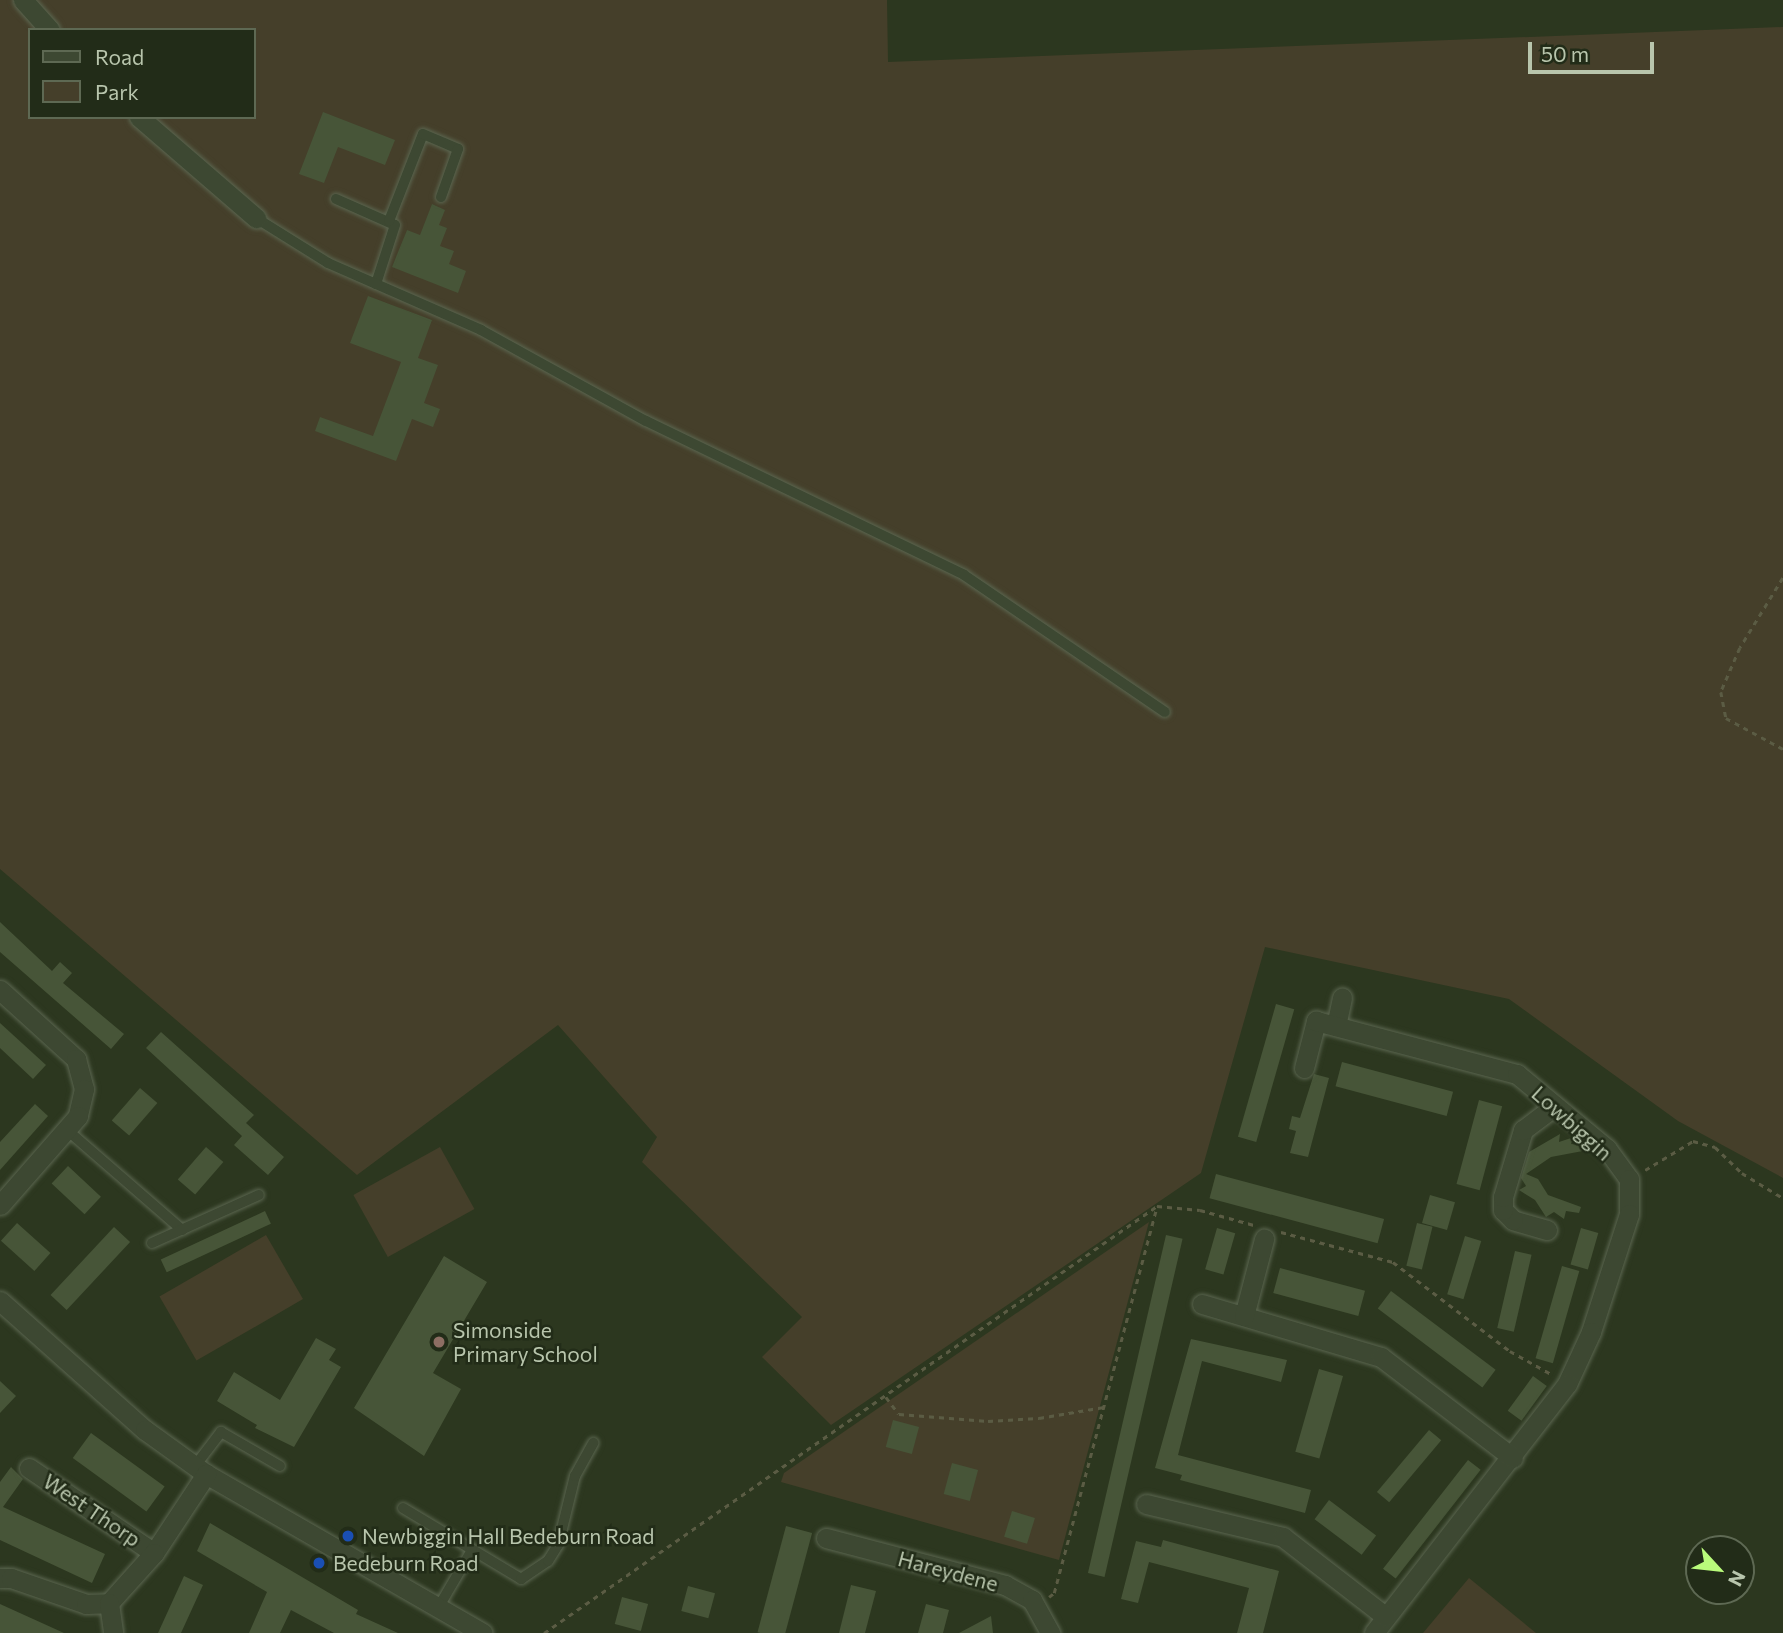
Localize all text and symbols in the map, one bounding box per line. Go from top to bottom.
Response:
legend [28,28,256,119]
scale bar [1531,28,1657,72]
text: 50 m [1541,41,1589,66]
text: Road [95,44,144,69]
text: Park [95,79,139,104]
street label: Lowbiggin [1527,1081,1617,1165]
place label: Simonside Primary School [453,1317,598,1367]
marker: Simonside Primary School [431,1334,447,1350]
street label: West Thorp [39,1468,145,1552]
place label: Newbiggin Hall Bedeburn Road [362,1523,654,1549]
marker: Newbiggin Hall Bedeburn Road [340,1528,356,1544]
north arrow [1685,1535,1755,1605]
street label: Hareydene [895,1546,1001,1596]
place label: Bedeburn Road [333,1550,478,1576]
marker: Bedeburn Road [311,1555,327,1571]
text: N [1724,1567,1751,1590]

